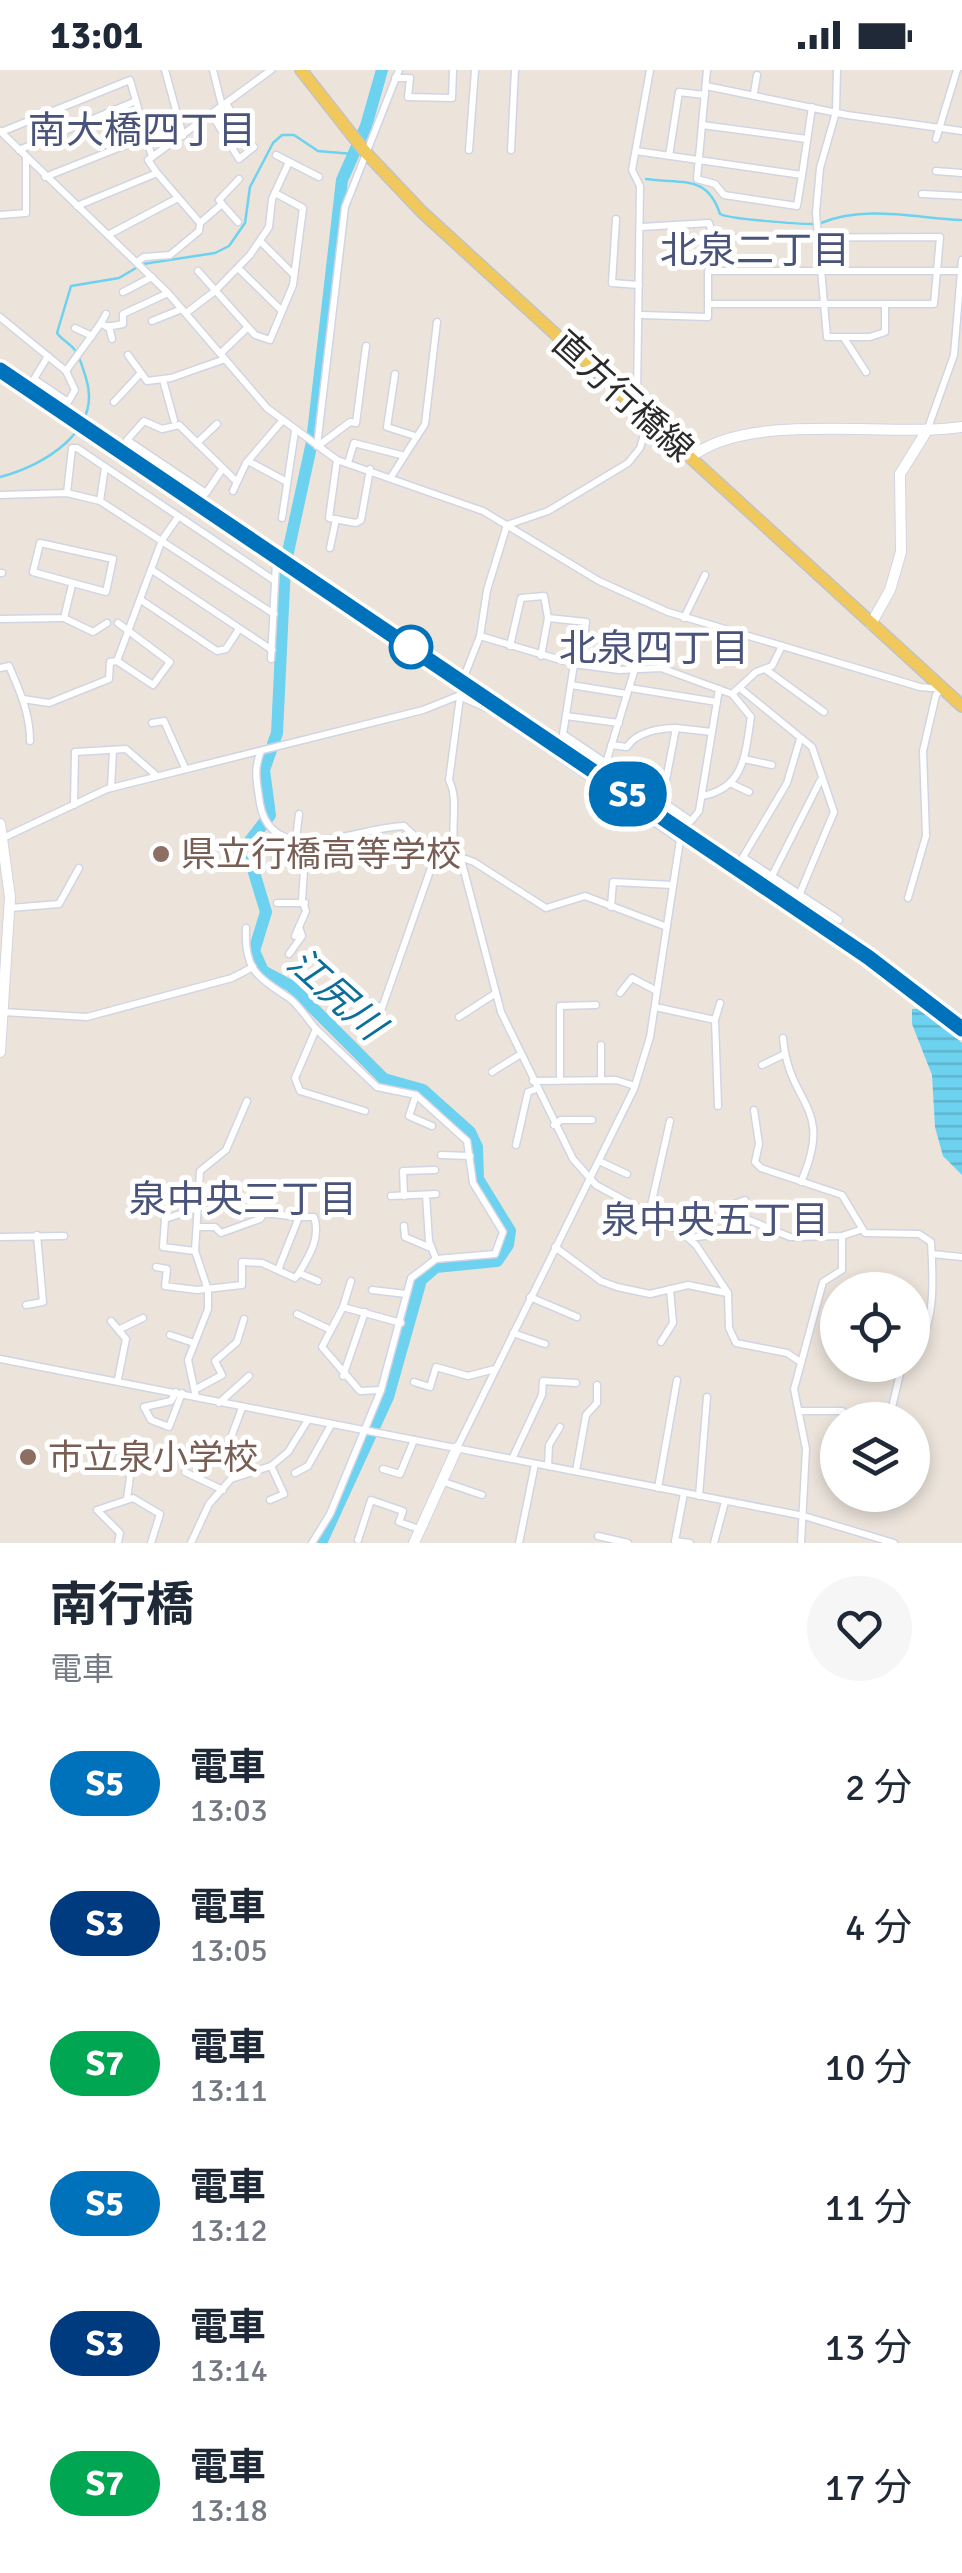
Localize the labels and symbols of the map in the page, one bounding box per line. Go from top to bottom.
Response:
district label: 南大橋四丁目 [28,107,256,154]
district label: 北泉二丁目 [660,227,850,274]
street label: 直方行橋線 [543,322,702,471]
district label: 北泉四丁目 [559,625,749,672]
unlabelled marker [390,626,432,668]
line badge: S5 [583,762,673,826]
place label: 県立行橋高等学校 [181,833,461,876]
marker: 県立行橋高等学校 [150,843,172,865]
water label: 江尻川 [278,939,397,1053]
district label: 泉中央三丁目 [129,1176,357,1223]
district label: 泉中央五丁目 [601,1197,829,1244]
place label: 市立泉小学校 [48,1436,258,1479]
marker: 市立泉小学校 [17,1446,39,1468]

